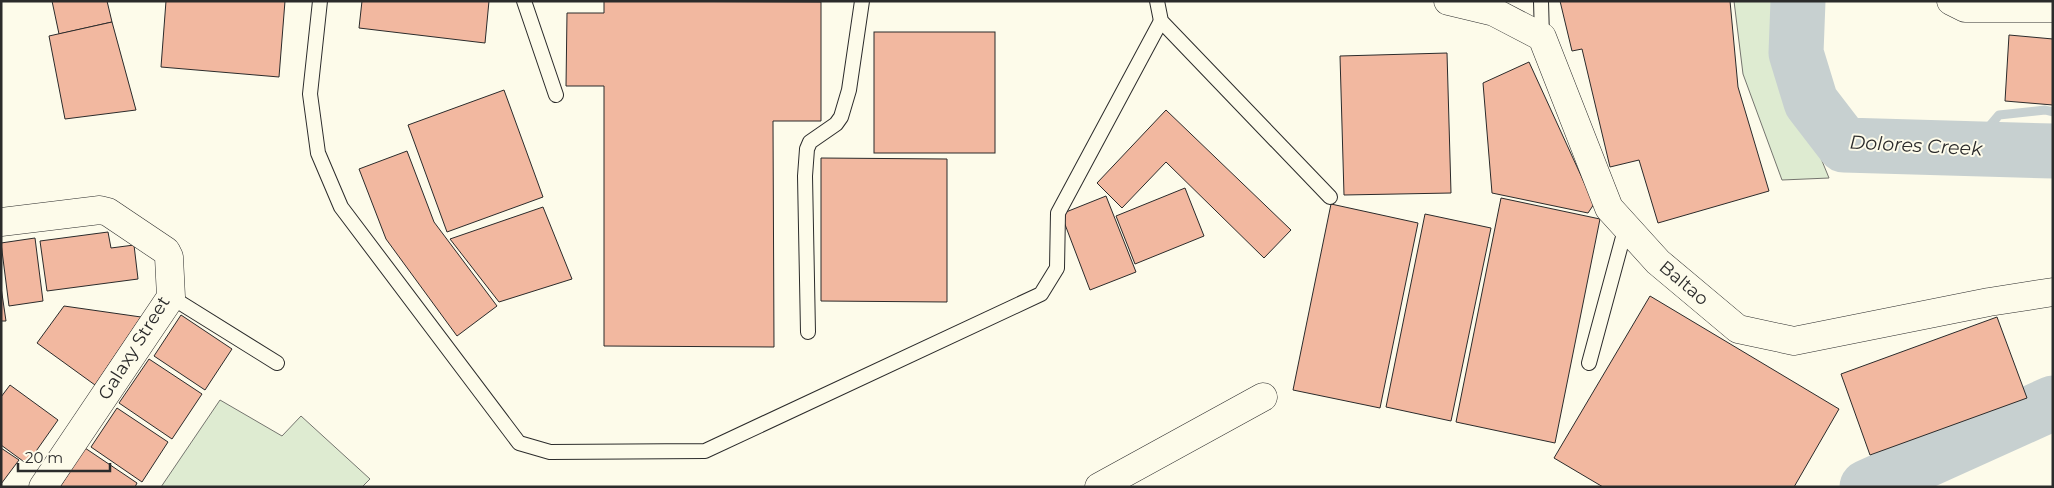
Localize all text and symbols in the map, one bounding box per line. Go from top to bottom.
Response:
water label: Dolores Creek [1849,131,1984,161]
street label: Baltao [1655,256,1713,310]
street label: Galaxy Street [93,292,175,404]
scale bar [18,440,110,472]
text: 20 m [25,448,63,467]

